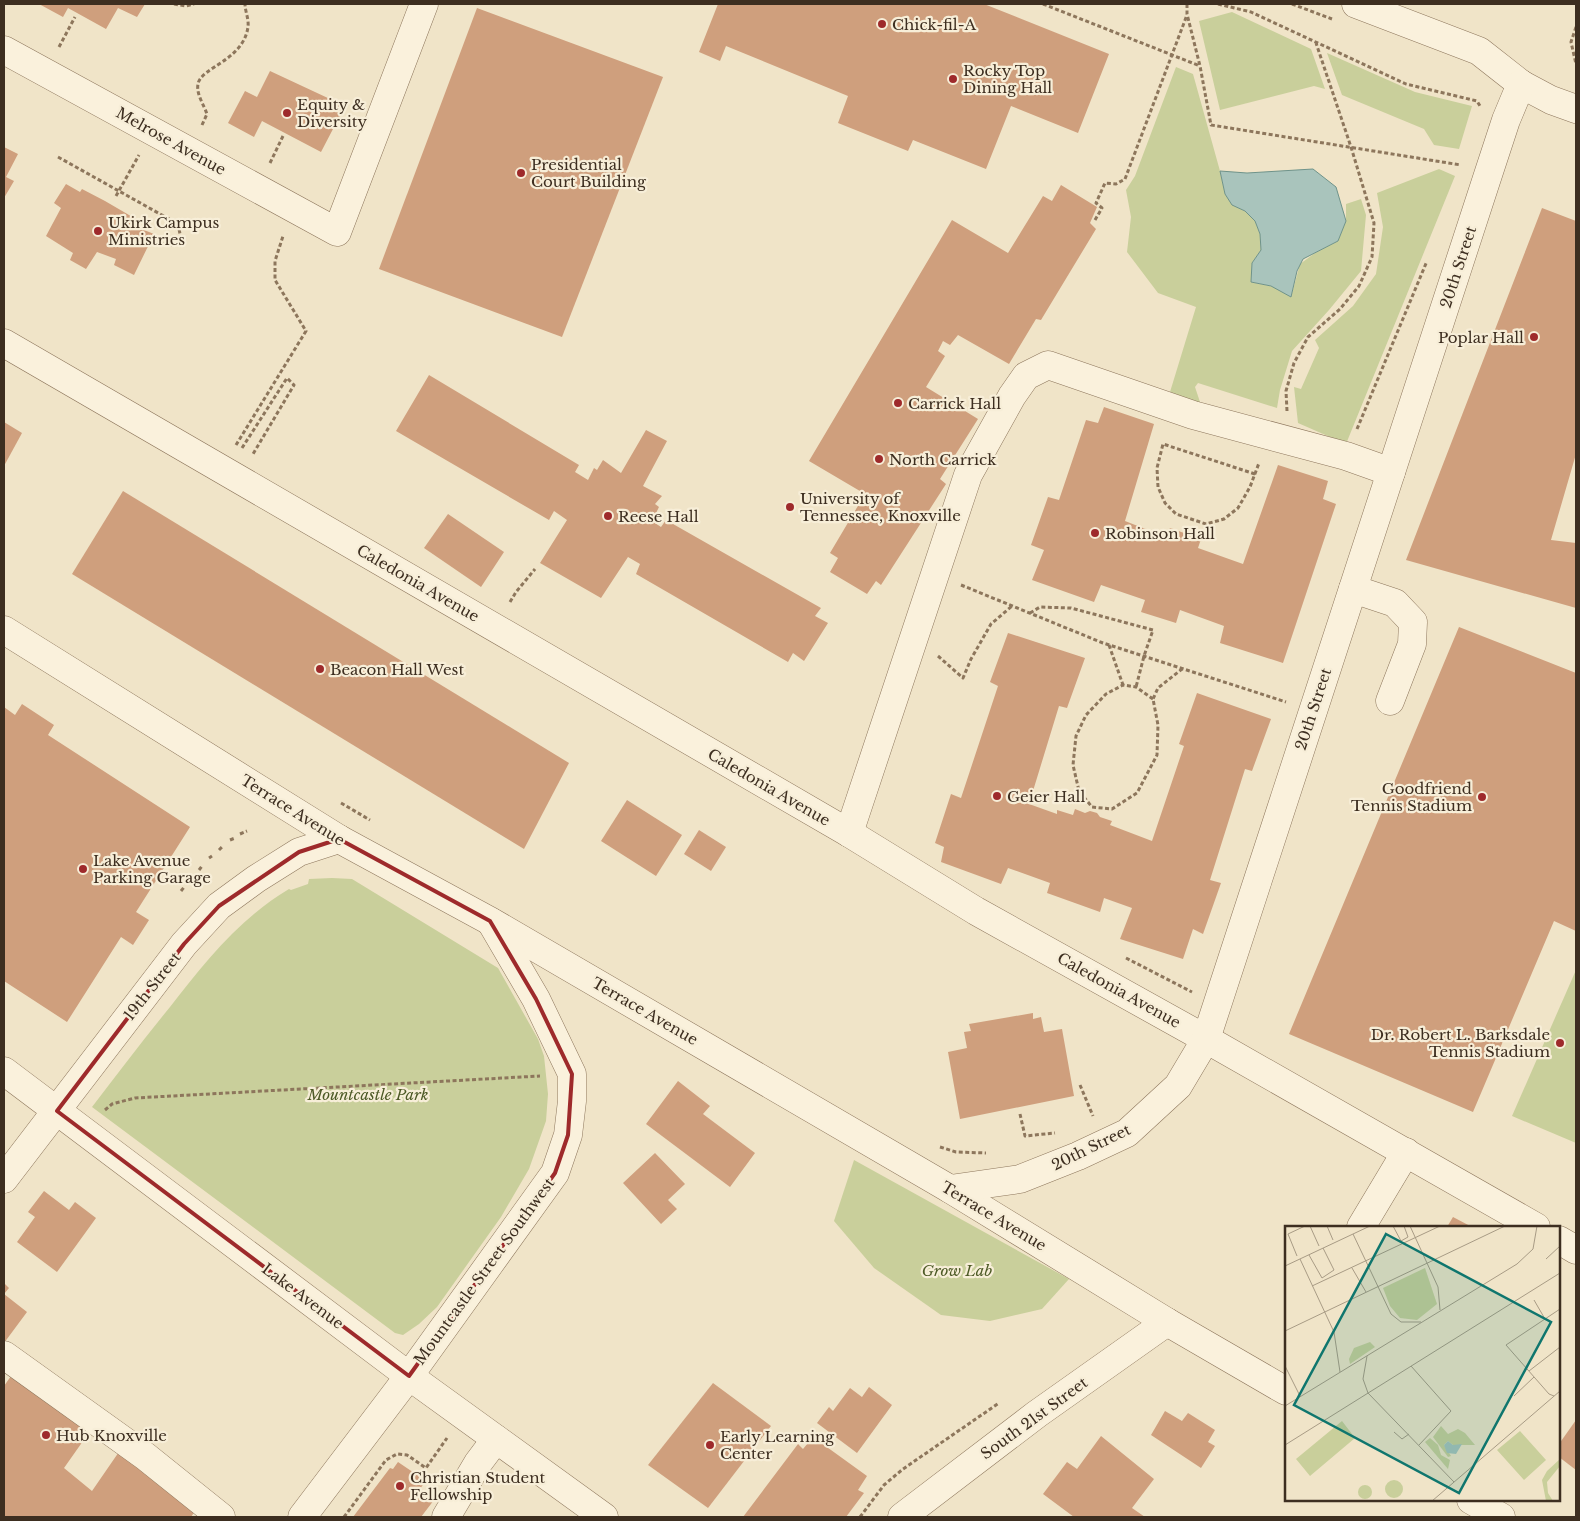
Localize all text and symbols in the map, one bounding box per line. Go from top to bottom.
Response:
place label: Chick-fil-A [892,15,976,34]
marker: Chick-fil-A [876,18,888,30]
place label: Rocky Top Dining Hall [963,61,1052,97]
marker: Rocky Top Dining Hall [947,73,959,85]
place label: Equity & Diversity [297,95,367,131]
street label: Melrose Avenue [113,103,229,179]
marker: Equity & Diversity [281,107,293,119]
place label: Presidential Court Building [531,155,647,191]
marker: Presidential Court Building [515,167,527,179]
place label: Ukirk Campus Ministries [108,213,219,249]
street label: 20th Street [1436,223,1480,311]
marker: Ukirk Campus Ministries [92,225,104,237]
place label: Poplar Hall [1438,328,1524,347]
marker: Poplar Hall [1528,331,1540,343]
place label: Carrick Hall [908,394,1001,413]
marker: Carrick Hall [892,397,904,409]
place label: North Carrick [889,450,997,469]
marker: North Carrick [873,453,885,465]
place label: University of Tennessee, Knoxville [800,489,961,525]
marker: University of Tennessee, Knoxville [784,501,796,513]
place label: Reese Hall [618,507,699,526]
marker: Reese Hall [602,510,614,522]
place label: Robinson Hall [1105,524,1215,543]
marker: Robinson Hall [1089,527,1101,539]
street label: Caledonia Avenue [353,540,483,626]
place label: Beacon Hall West [330,660,464,679]
marker: Beacon Hall West [314,663,326,675]
street label: 20th Street [1291,665,1335,753]
street label: Caledonia Avenue [704,744,834,830]
street label: Terrace Avenue [237,770,349,850]
place label: Goodfriend Tennis Stadium [1351,779,1472,815]
place label: Geier Hall [1007,787,1085,806]
marker: Geier Hall [991,790,1003,802]
marker: Goodfriend Tennis Stadium [1476,791,1488,803]
place label: Lake Avenue Parking Garage [93,851,211,887]
marker: Lake Avenue Parking Garage [77,863,89,875]
street label: 19th Street [119,948,185,1024]
street label: Caledonia Avenue [1054,948,1184,1032]
street label: Terrace Avenue [589,973,701,1049]
place label: Dr. Robert L. Barksdale Tennis Stadium [1371,1025,1550,1061]
marker: Dr. Robert L. Barksdale Tennis Stadium [1554,1037,1566,1049]
park label: Mountcastle Park [306,1085,429,1104]
street label: 20th Street [1048,1120,1134,1174]
street label: Mountcastle Street Southwest [410,1173,558,1368]
street label: Terrace Avenue [938,1177,1050,1255]
inset map [1285,1226,1560,1501]
street label: Lake Avenue [258,1259,348,1333]
park label: Grow Lab [922,1261,992,1280]
street label: South 21st Street [977,1373,1091,1463]
place label: Hub Knoxville [56,1426,167,1445]
place label: Early Learning Center [720,1427,835,1463]
marker: Hub Knoxville [40,1429,52,1441]
marker: Early Learning Center [704,1439,716,1451]
place label: Christian Student Fellowship [410,1468,546,1504]
marker: Christian Student Fellowship [394,1480,406,1492]

